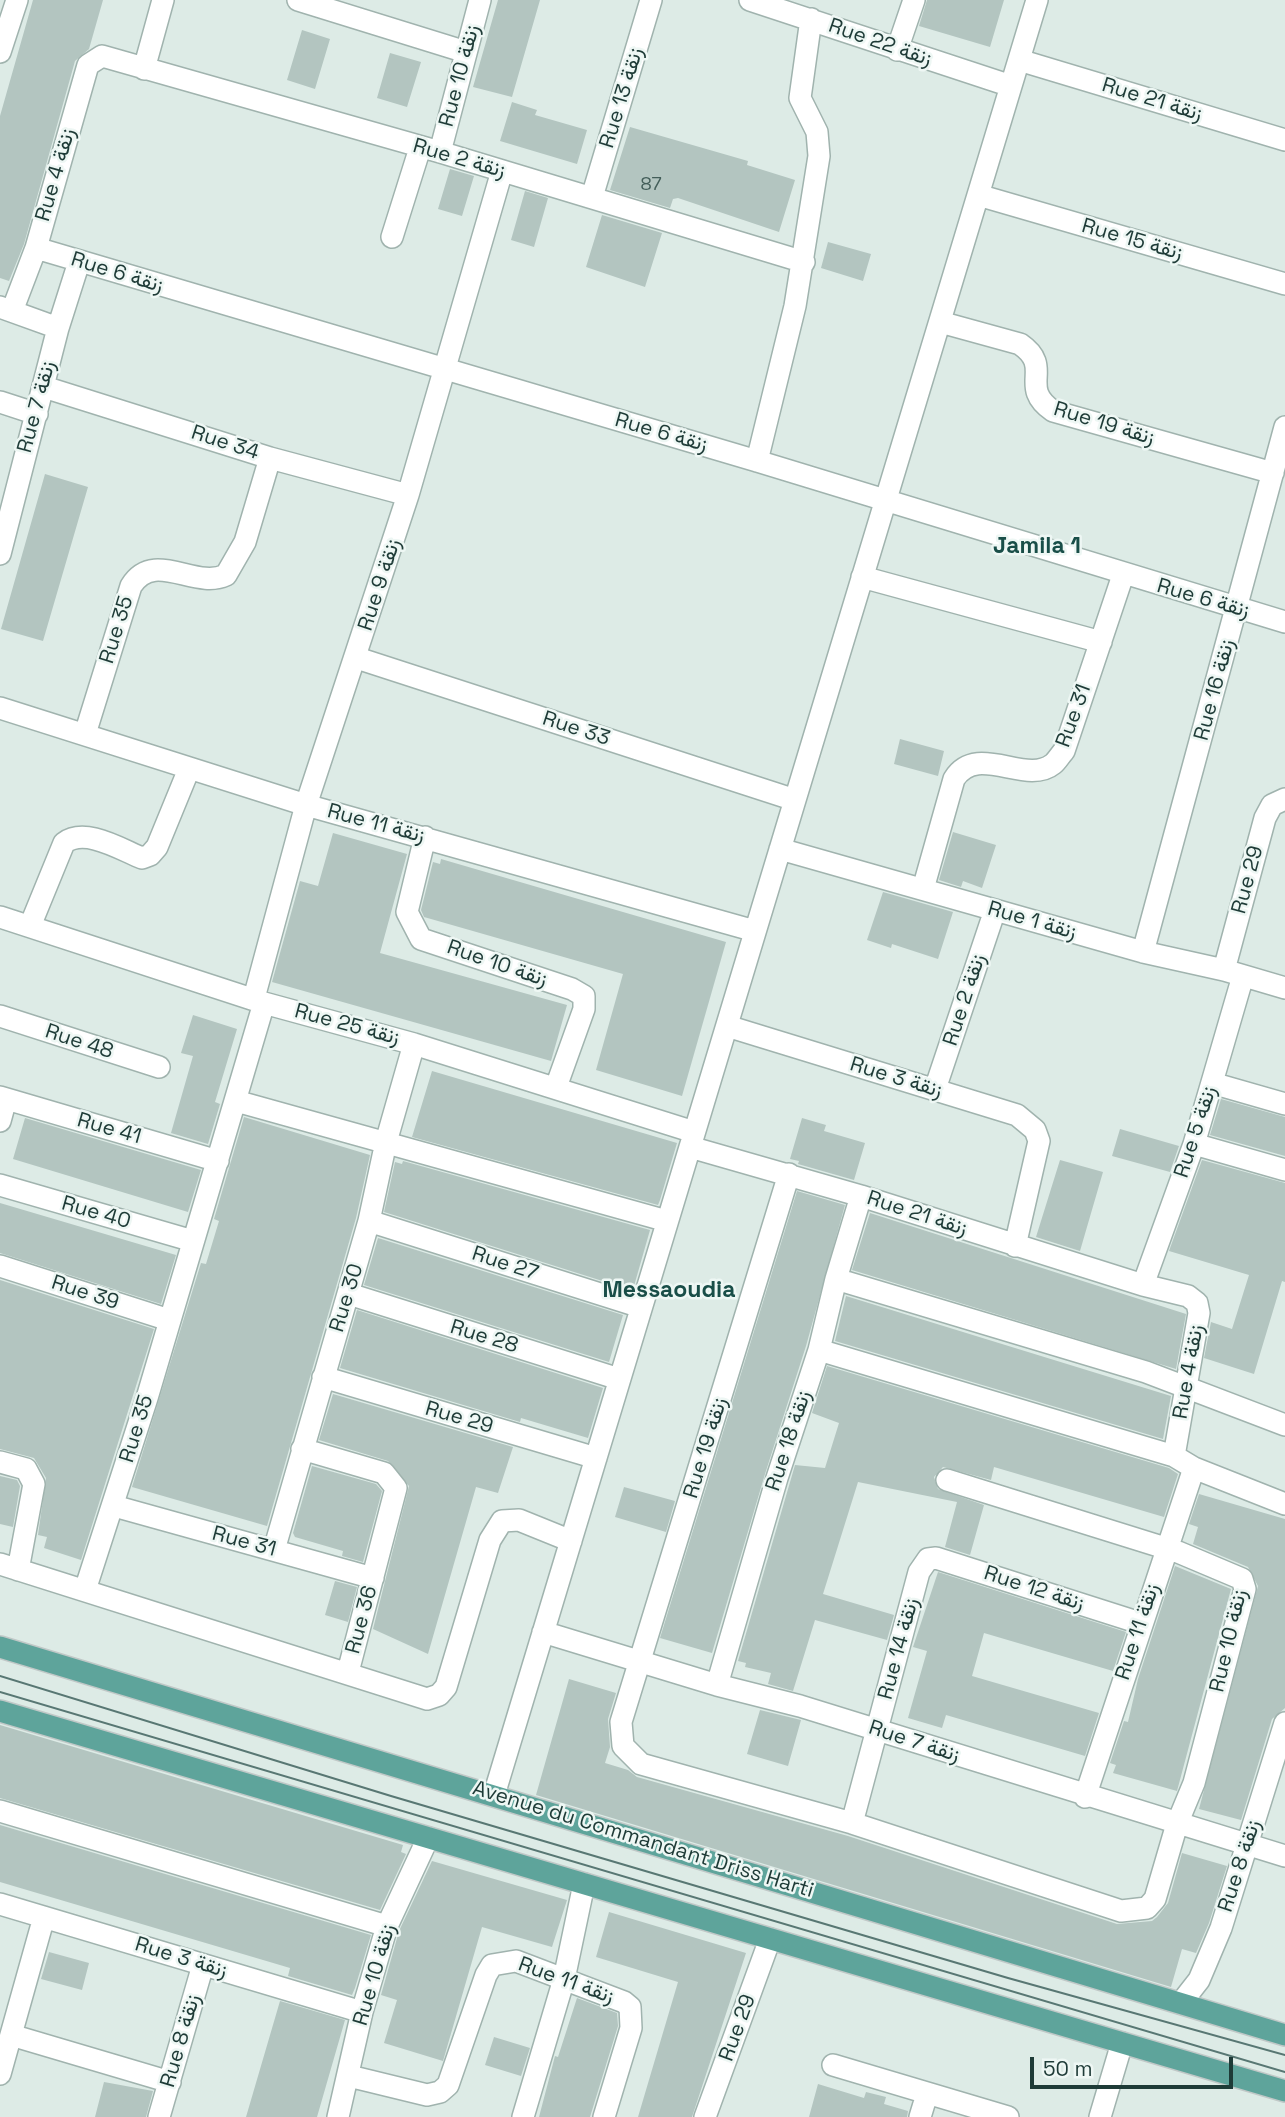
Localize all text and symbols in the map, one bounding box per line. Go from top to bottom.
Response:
street label: Rue 22 زنقة [825,14,935,72]
street label: Rue 10 زنقة [434,22,486,130]
street label: Rue 13 زنقة [595,45,649,151]
street label: Rue 21 زنقة [1099,73,1205,127]
street label: Rue 4 زنقة [31,126,81,224]
street label: Rue 2 زنقة [410,134,508,184]
house number: 87 [640,174,662,196]
street label: Rue 15 زنقة [1079,214,1185,266]
street label: Rue 6 زنقة [68,247,166,299]
street label: Rue 7 زنقة [13,358,61,456]
street label: Rue 19 زنقة [1051,397,1157,451]
street label: Rue 6 زنقة [612,408,710,458]
street label: Rue 34 [188,420,262,466]
district label: Jamila 1 [993,533,1081,561]
street label: Rue 9 زنقة [353,536,407,634]
street label: Rue 6 زنقة [1154,574,1252,624]
street label: Rue 35 [95,593,139,667]
street label: Rue 16 زنقة [1189,636,1241,744]
street label: Rue 31 [1051,681,1097,751]
street label: Rue 33 [539,706,613,752]
street label: Rue 11 زنقة [324,799,428,849]
street label: Rue 29 [1227,843,1269,917]
street label: Rue 1 زنقة [985,896,1079,946]
street label: Rue 10 زنقة [443,935,551,993]
street label: Rue 2 زنقة [938,951,992,1049]
street label: Rue 25 زنقة [292,999,402,1051]
street label: Rue 48 [42,1019,116,1065]
street label: Rue 3 زنقة [847,1052,945,1104]
street label: Rue 5 زنقة [1169,1083,1223,1181]
street label: Rue 41 [74,1108,144,1150]
street label: Rue 21 زنقة [864,1186,970,1242]
street label: Rue 40 [59,1191,133,1235]
street label: Rue 27 [469,1241,541,1287]
street label: Rue 30 [325,1261,369,1335]
street label: Rue 39 [48,1270,122,1316]
district label: Messaoudia [603,1277,735,1305]
street label: Rue 28 [447,1315,521,1359]
street label: Rue 4 زنقة [1168,1323,1210,1421]
street label: Rue 18 زنقة [761,1388,817,1494]
street label: Rue 35 [115,1392,159,1466]
street label: Rue 19 زنقة [679,1395,733,1501]
street label: Rue 29 [422,1396,496,1440]
street label: Rue 31 [209,1521,279,1563]
street label: Rue 12 زنقة [981,1561,1087,1617]
street label: Rue 11 زنقة [1111,1581,1165,1683]
street label: Rue 36 [341,1583,383,1657]
street label: Rue 10 زنقة [1205,1587,1253,1695]
street label: Rue 14 زنقة [873,1595,925,1703]
street label: Rue 7 زنقة [865,1715,963,1769]
street label: Avenue du Commandant Driss Harti [469,1776,817,1904]
street label: Rue 8 زنقة [1213,1817,1267,1915]
street label: Rue 10 زنقة [348,1921,402,2029]
street label: Rue 3 زنقة [132,1932,230,1984]
street label: Rue 11 زنقة [515,1952,617,2010]
street label: Rue 29 [714,1991,762,2065]
street label: Rue 8 زنقة [156,1992,206,2090]
scale bar [1033,2044,1236,2088]
text: 50 m [1043,2055,1093,2082]

